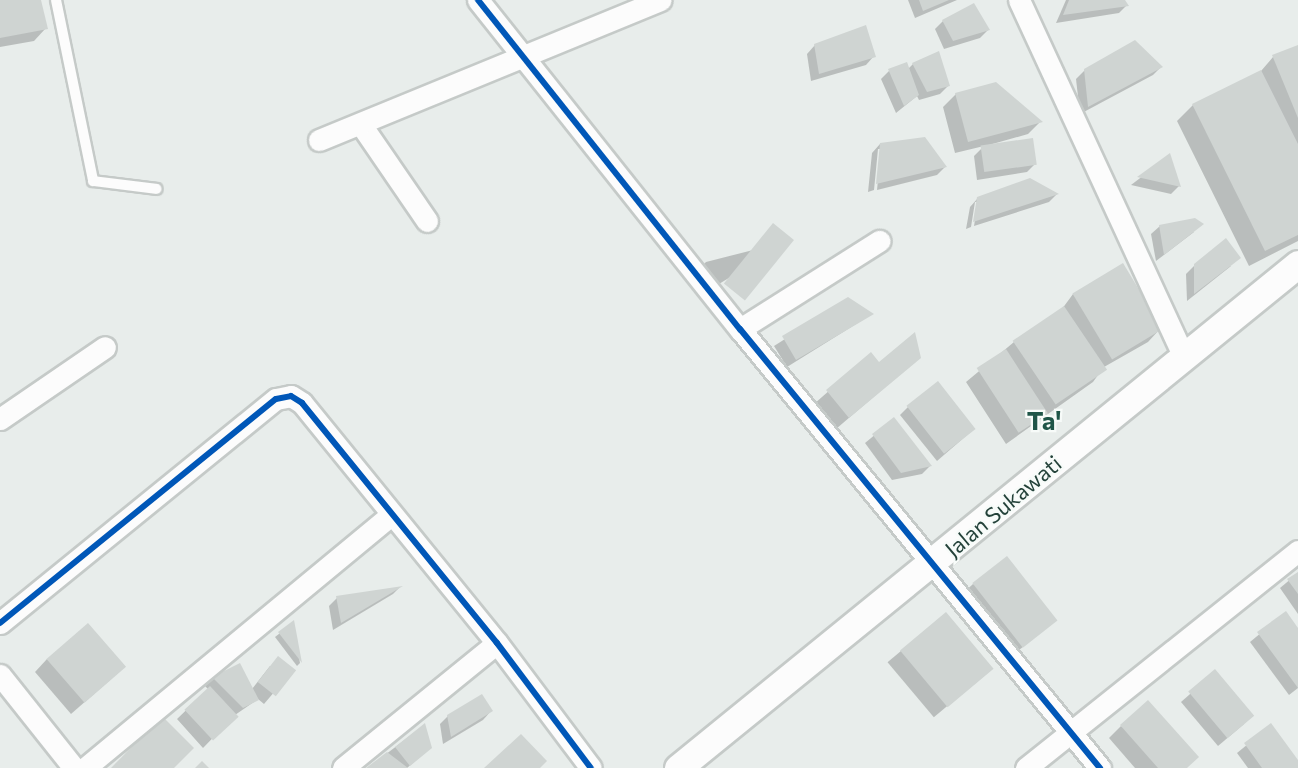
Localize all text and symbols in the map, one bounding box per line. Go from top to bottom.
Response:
district label: Ta' [1027,404,1061,436]
street label: Jalan Sukawati [939,450,1067,562]

